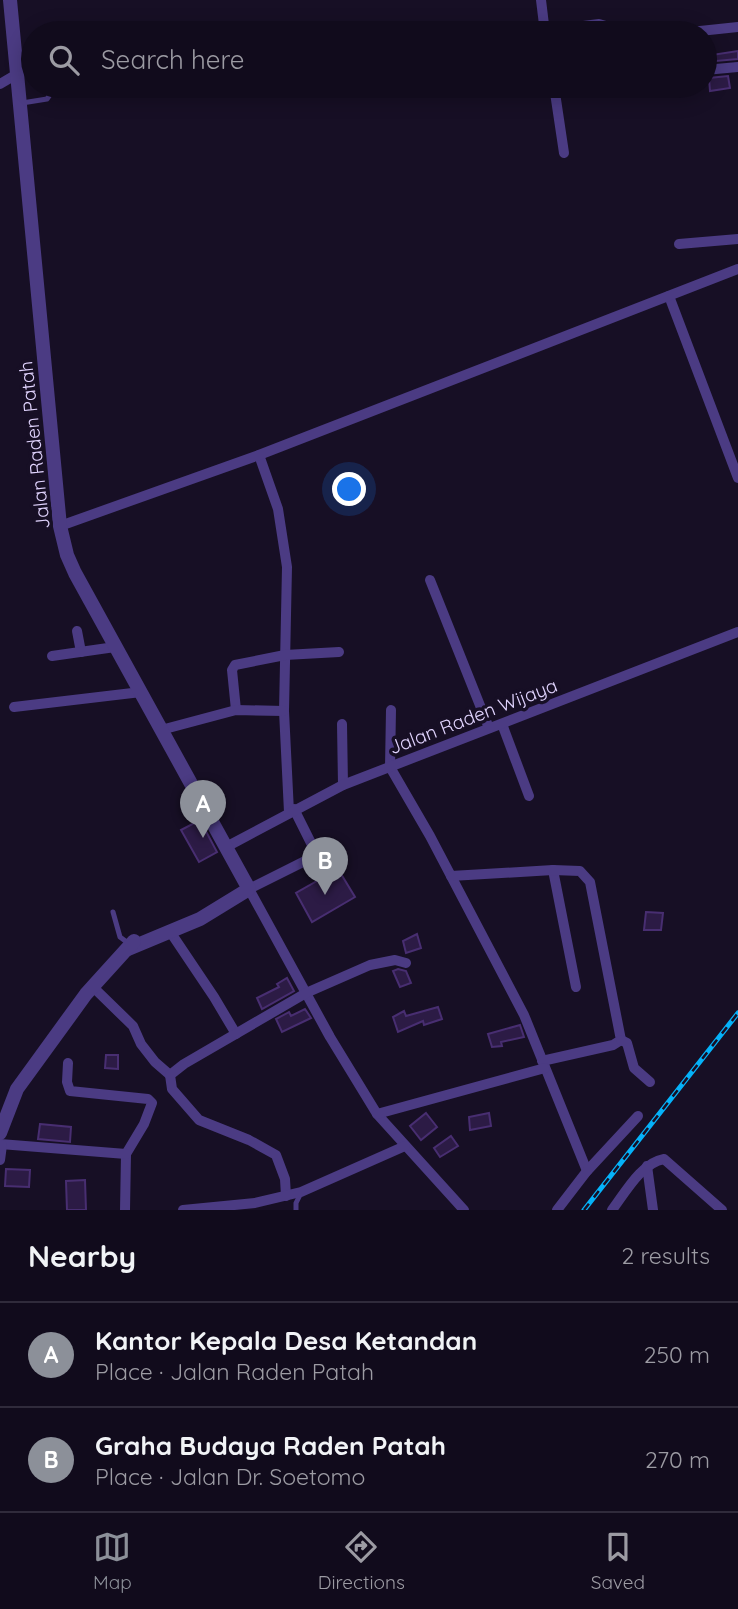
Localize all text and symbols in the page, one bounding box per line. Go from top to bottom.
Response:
search box [21,21,717,98]
icon: search [45,41,83,79]
text: Search here [101,43,245,76]
street label: Jalan Raden Patah [13,360,55,530]
your location [332,472,366,506]
street label: Jalan Raden Wijaya [385,673,561,759]
pin: A [180,780,226,838]
pin: B [302,837,348,895]
text: Nearby [28,1237,136,1275]
text: 2 results [621,1241,710,1270]
text: Kantor Kepala Desa Ketandan [95,1324,477,1357]
text: A [44,1340,58,1369]
text: 250 m [644,1340,710,1369]
text: Place · Jalan Raden Patah [95,1357,374,1386]
text: Graha Budaya Raden Patah [95,1429,446,1462]
text: B [43,1445,59,1474]
text: 270 m [645,1445,710,1474]
text: Place · Jalan Dr. Soetomo [95,1462,365,1491]
tab: Map [93,1528,132,1594]
tab: Directions [318,1528,405,1594]
tab: Saved [591,1528,645,1594]

